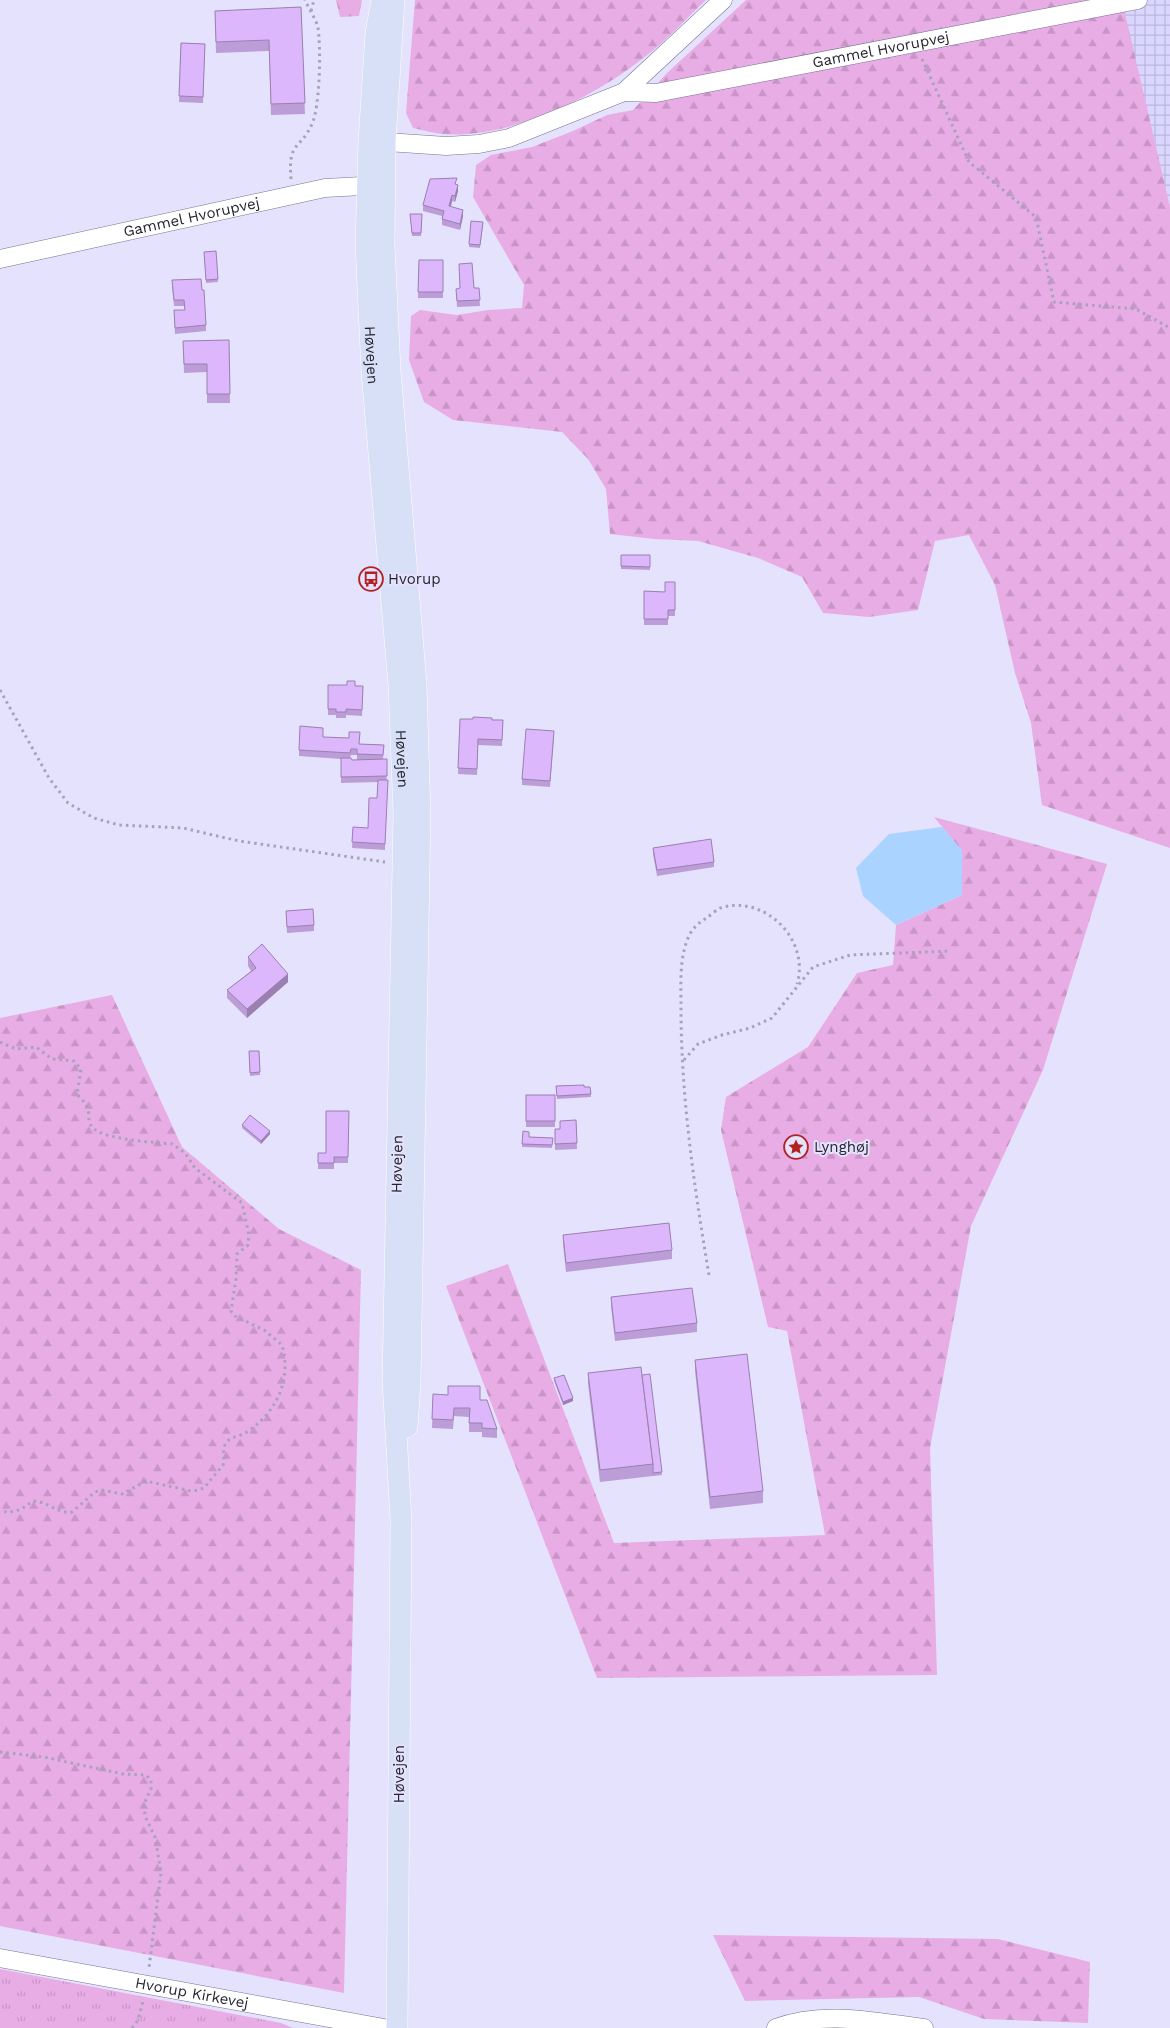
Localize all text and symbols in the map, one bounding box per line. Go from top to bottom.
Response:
street label: Gammel Hvorupvej [811,28,951,72]
street label: Gammel Hvorupvej [122,194,261,241]
street label: Høvejen [361,326,382,385]
bus stop icon: Hvorup [358,566,384,592]
place label: Hvorup [388,570,441,588]
street label: Høvejen [392,729,412,788]
place icon: Lynghøj [783,1134,809,1160]
street label: Høvejen [387,1135,407,1193]
place label: Lynghøj [814,1138,869,1156]
street label: Høvejen [390,1745,408,1803]
street label: Hvorup Kirkevej [134,1974,250,2012]

